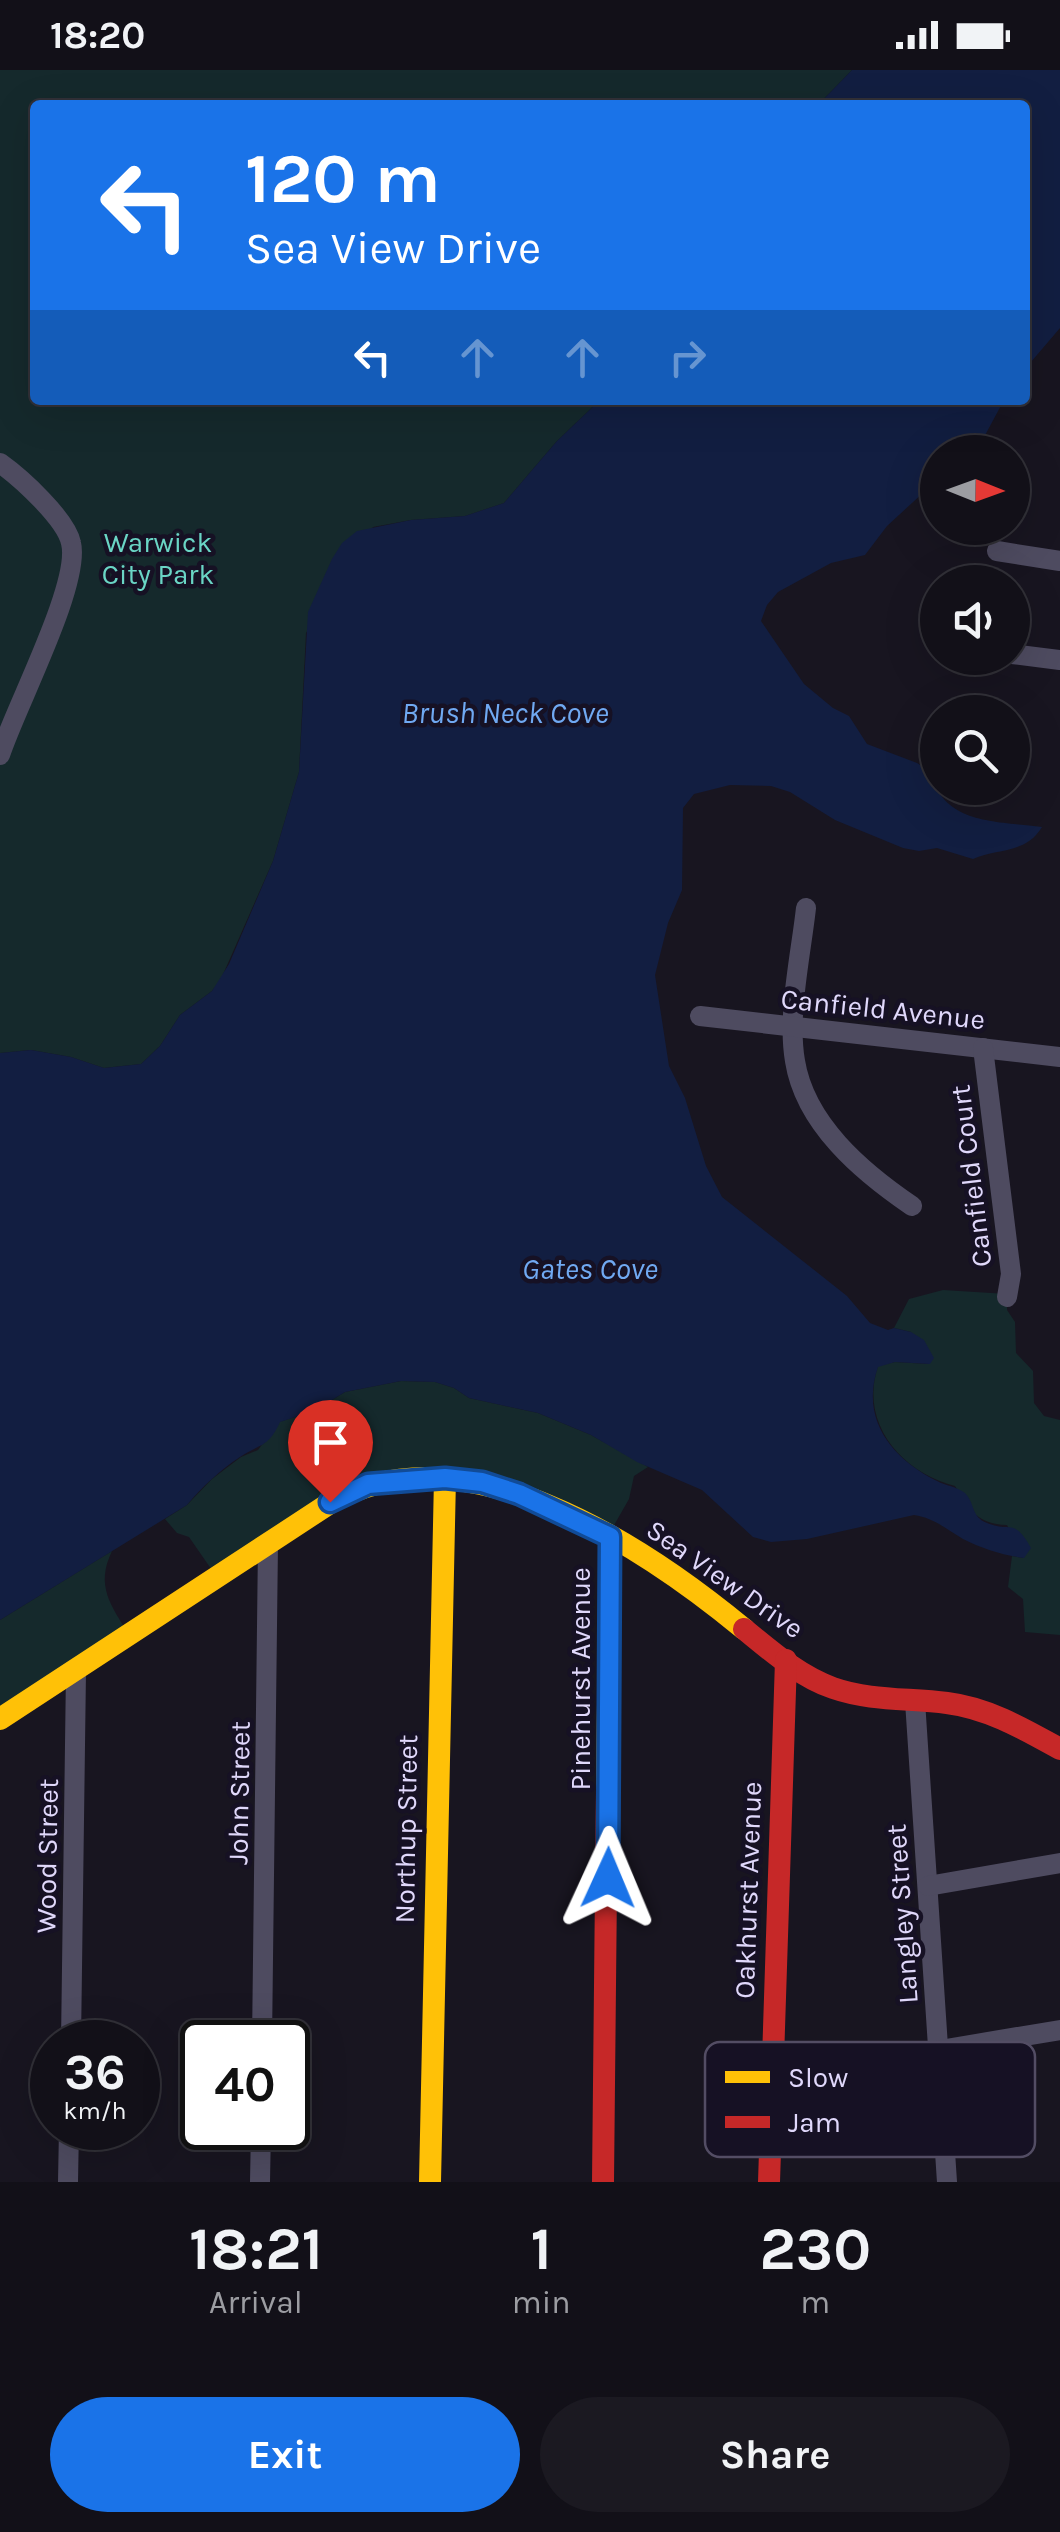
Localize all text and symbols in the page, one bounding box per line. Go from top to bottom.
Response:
text: 18:20 [50,13,145,58]
text: 120 m [245,138,441,220]
icon: left [80,140,210,270]
text: Sea View Drive [245,222,541,274]
icon: left [345,330,400,385]
icon: ahead [450,330,505,385]
icon: ahead [555,330,610,385]
icon: right [660,330,715,385]
north arrow [920,435,1030,545]
map controls [920,435,1030,805]
park label: Warwick City Park [102,526,214,591]
button: sound [920,565,1030,675]
water label: Brush Neck Cove [401,695,609,731]
button: search [920,695,1030,805]
street label: Canfield Avenue [779,982,987,1036]
street label: Canfield Court [943,1083,999,1269]
water label: Gates Cove [522,1251,658,1287]
pin [288,1400,373,1503]
icon: arrive [303,1415,358,1470]
street label: Sea View Drive [640,1513,810,1645]
street label: Pinehurst Avenue [564,1567,597,1791]
street label: John Street [221,1721,257,1865]
street label: Northup Street [388,1734,424,1924]
street label: Wood Street [29,1778,65,1934]
street label: Oakhurst Avenue [728,1781,768,1999]
street label: Langley Street [879,1823,925,2005]
position arrow [556,1826,660,1930]
speed limit sign: 40 [180,2020,310,2150]
legend [705,2042,1035,2157]
text: 36 [64,2043,126,2102]
text: Slow [788,2061,848,2094]
text: km/h [63,2096,127,2125]
text: Jam [788,2106,841,2139]
text: 18:21 [189,2214,323,2284]
text: 1 [531,2214,552,2284]
text: 230 [760,2214,871,2284]
text: Arrival [209,2284,303,2321]
text: min [512,2284,571,2321]
text: m [800,2284,830,2321]
button: Exit [50,2397,520,2512]
button: Share [540,2397,1010,2512]

